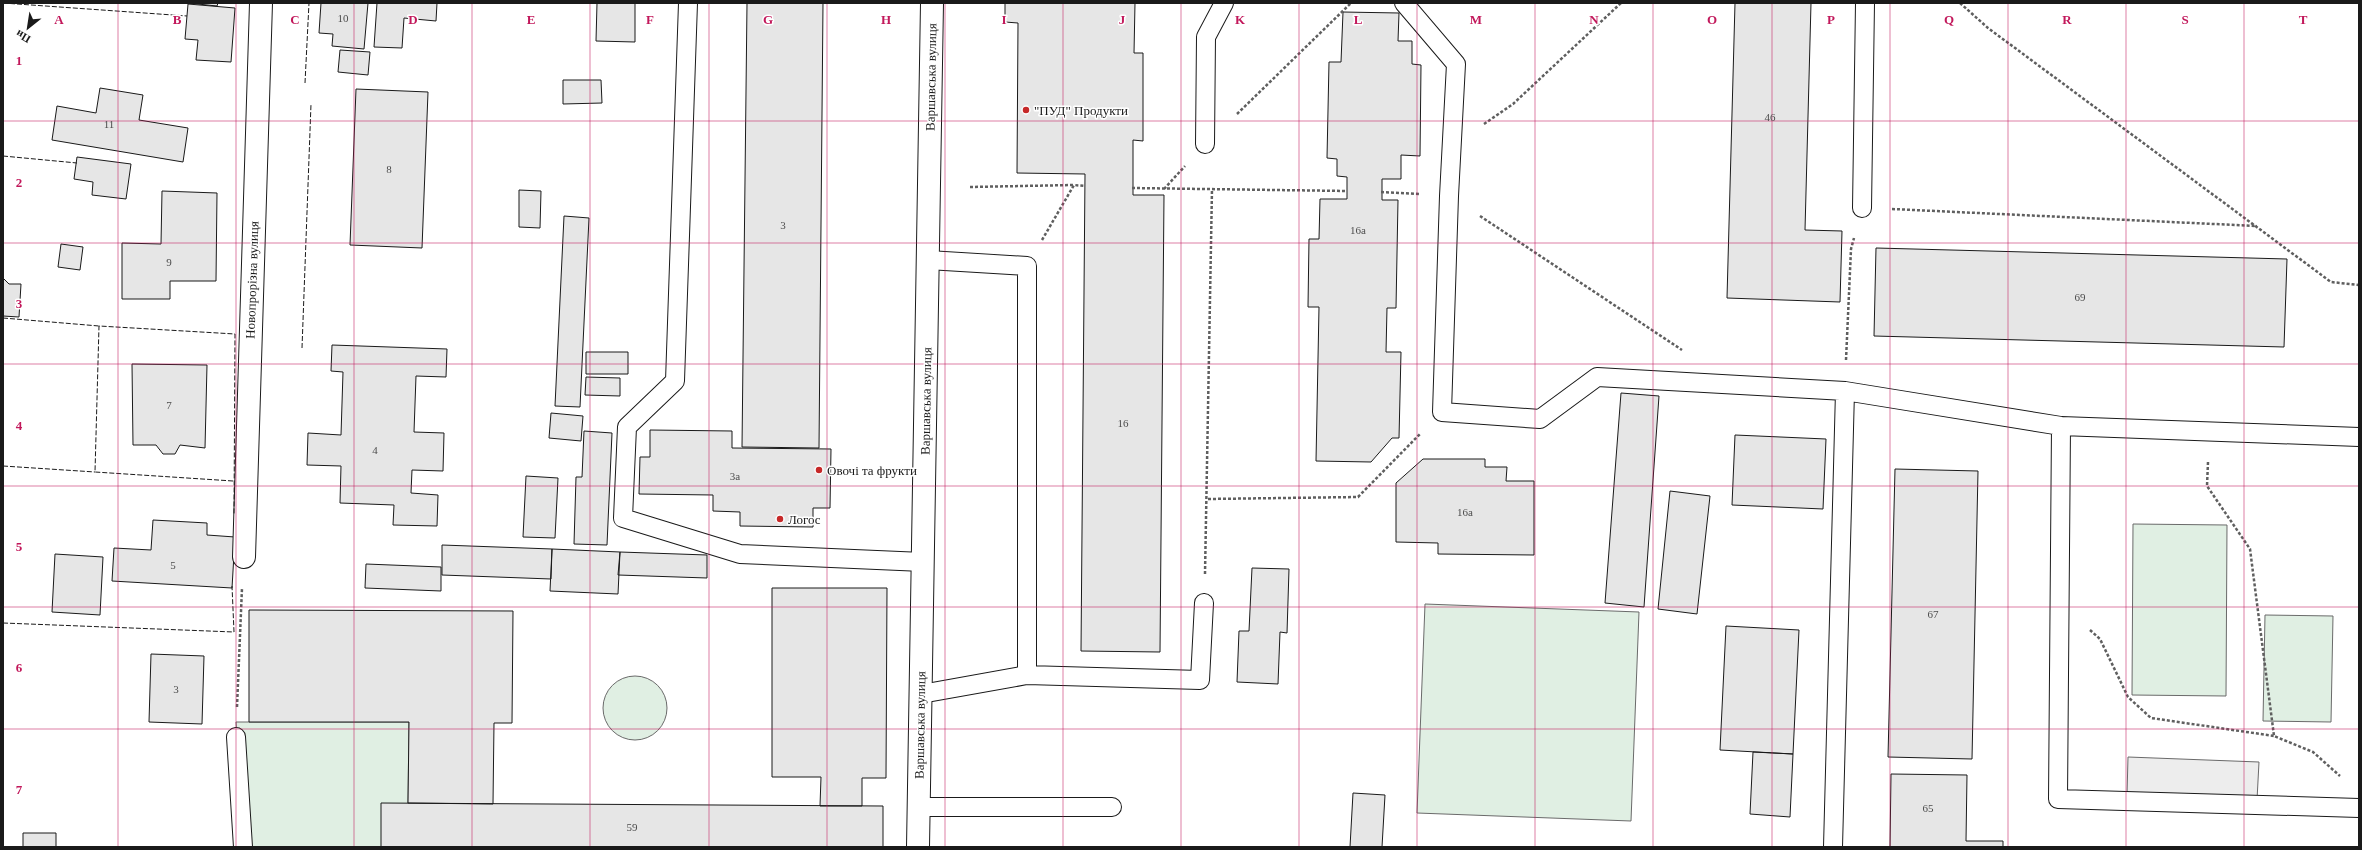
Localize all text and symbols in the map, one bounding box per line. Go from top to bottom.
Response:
north arrow [8,8,48,48]
text: A [54,12,64,27]
text: B [173,12,182,27]
text: C [290,12,300,27]
house number: 10 [338,12,349,24]
text: D [408,12,418,27]
text: E [527,12,535,27]
text: F [646,12,654,27]
text: G [763,12,773,27]
text: H [881,12,891,27]
text: I [1001,12,1007,27]
text: J [1119,12,1126,27]
text: K [1235,12,1246,27]
text: L [1354,12,1363,27]
text: M [1470,12,1482,27]
text: N [1589,12,1599,27]
text: O [1707,12,1717,27]
text: P [1827,12,1835,27]
text: Q [1944,12,1954,27]
text: R [2062,12,2072,27]
text: S [2181,12,2189,27]
text: T [2299,12,2308,27]
street label: Варшавська вулиця [923,23,939,131]
text: Пн [13,27,32,46]
text: 1 [16,53,22,68]
place label: "ПУД" Продукти [1034,103,1128,118]
marker: "ПУД" Продукти [1021,105,1031,115]
house number: 46 [1765,111,1776,123]
house number: 11 [104,118,114,130]
house number: 8 [386,163,392,175]
text: 2 [16,175,22,190]
house number: 3 [780,219,786,231]
street label: Новопрорізна вулиця [242,221,262,339]
house number: 16а [1350,224,1366,236]
house number: 9 [166,256,172,268]
house number: 69 [2075,291,2086,303]
text: 3 [16,296,23,311]
street label: Варшавська вулиця [918,347,934,455]
house number: 7 [166,399,172,411]
house number: 16 [1118,417,1129,429]
text: 4 [16,418,23,433]
house number: 4 [372,444,378,456]
place label: Овочі та фрукти [827,463,917,478]
marker: Овочі та фрукти [814,465,824,475]
house number: 3а [730,470,740,482]
house number: 16а [1457,506,1473,518]
place label: Логос [788,512,821,527]
marker: Логос [775,514,785,524]
text: 5 [16,539,23,554]
house number: 5 [170,559,176,571]
house number: 67 [1928,608,1939,620]
text: 6 [16,660,23,675]
street label: Варшавська вулиця [912,671,928,779]
house number: 3 [173,683,179,695]
text: 7 [16,782,23,797]
house number: 65 [1923,802,1934,814]
house number: 59 [627,821,638,833]

